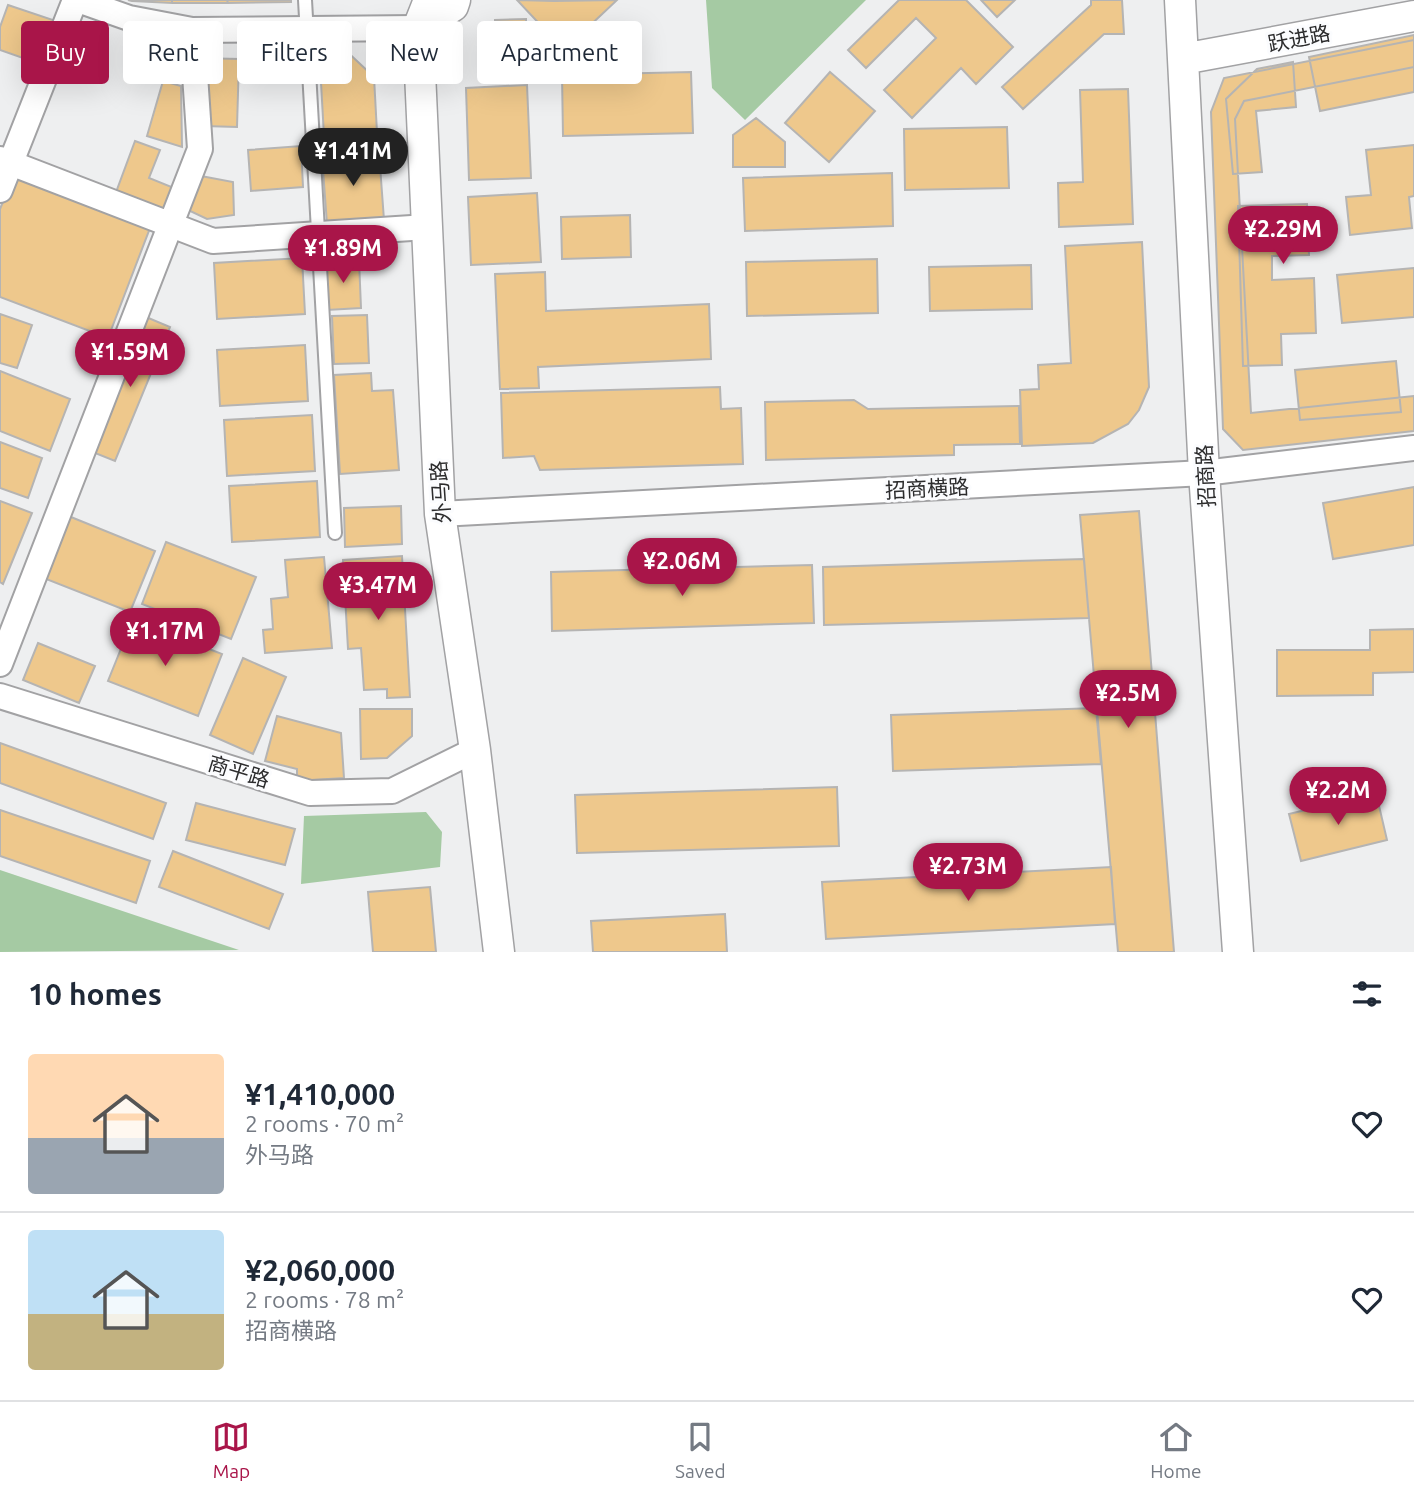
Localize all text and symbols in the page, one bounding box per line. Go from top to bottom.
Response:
street label: 跃进路 [1266,20,1332,56]
chip: Buy [21,21,109,84]
chip: Rent [123,21,223,84]
chip: Filters [237,21,352,84]
chip: New [366,21,463,84]
chip: Apartment [477,21,642,84]
pin: ¥1.41M [296,128,410,188]
text: ¥1.41M [314,138,392,163]
pin: ¥2.29M [1226,206,1340,266]
text: ¥2.29M [1244,216,1322,241]
pin: ¥1.89M [286,226,400,285]
text: ¥1.89M [304,235,382,260]
pin: ¥1.59M [73,330,187,389]
text: ¥1.59M [91,339,169,364]
street label: 招商路 [1191,444,1219,508]
street label: 外马路 [426,460,454,524]
street label: 招商横路 [884,474,970,502]
pin: ¥2.06M [625,538,739,598]
text: ¥2.06M [643,548,721,573]
pin: ¥3.47M [321,562,435,622]
text: ¥3.47M [339,572,417,597]
pin: ¥1.17M [108,608,222,668]
text: ¥1.17M [126,618,204,643]
pin: ¥2.5M [1079,670,1177,730]
text: ¥2.5M [1095,680,1161,705]
street label: 商平路 [205,750,273,792]
pin: ¥2.2M [1289,768,1387,827]
text: ¥2.2M [1305,777,1371,802]
pin: ¥2.73M [911,844,1025,903]
text: ¥2.73M [929,853,1007,878]
icon: filters [1348,975,1386,1013]
text: 10 homes [28,977,162,1011]
text: ¥1,410,000 [245,1077,395,1111]
icon: home [84,1082,168,1166]
icon: heart [1348,1105,1386,1143]
text: 2 rooms · 70 m² [245,1111,404,1136]
text: 外马路 [245,1142,314,1167]
text: ¥2,060,000 [245,1253,395,1287]
icon: home [84,1258,168,1342]
icon: heart [1348,1281,1386,1319]
text: 2 rooms · 78 m² [245,1287,404,1312]
text: 招商横路 [245,1318,337,1343]
tab: Map [212,1418,250,1482]
tab: Saved [675,1418,726,1482]
tab: Home [1150,1418,1202,1482]

